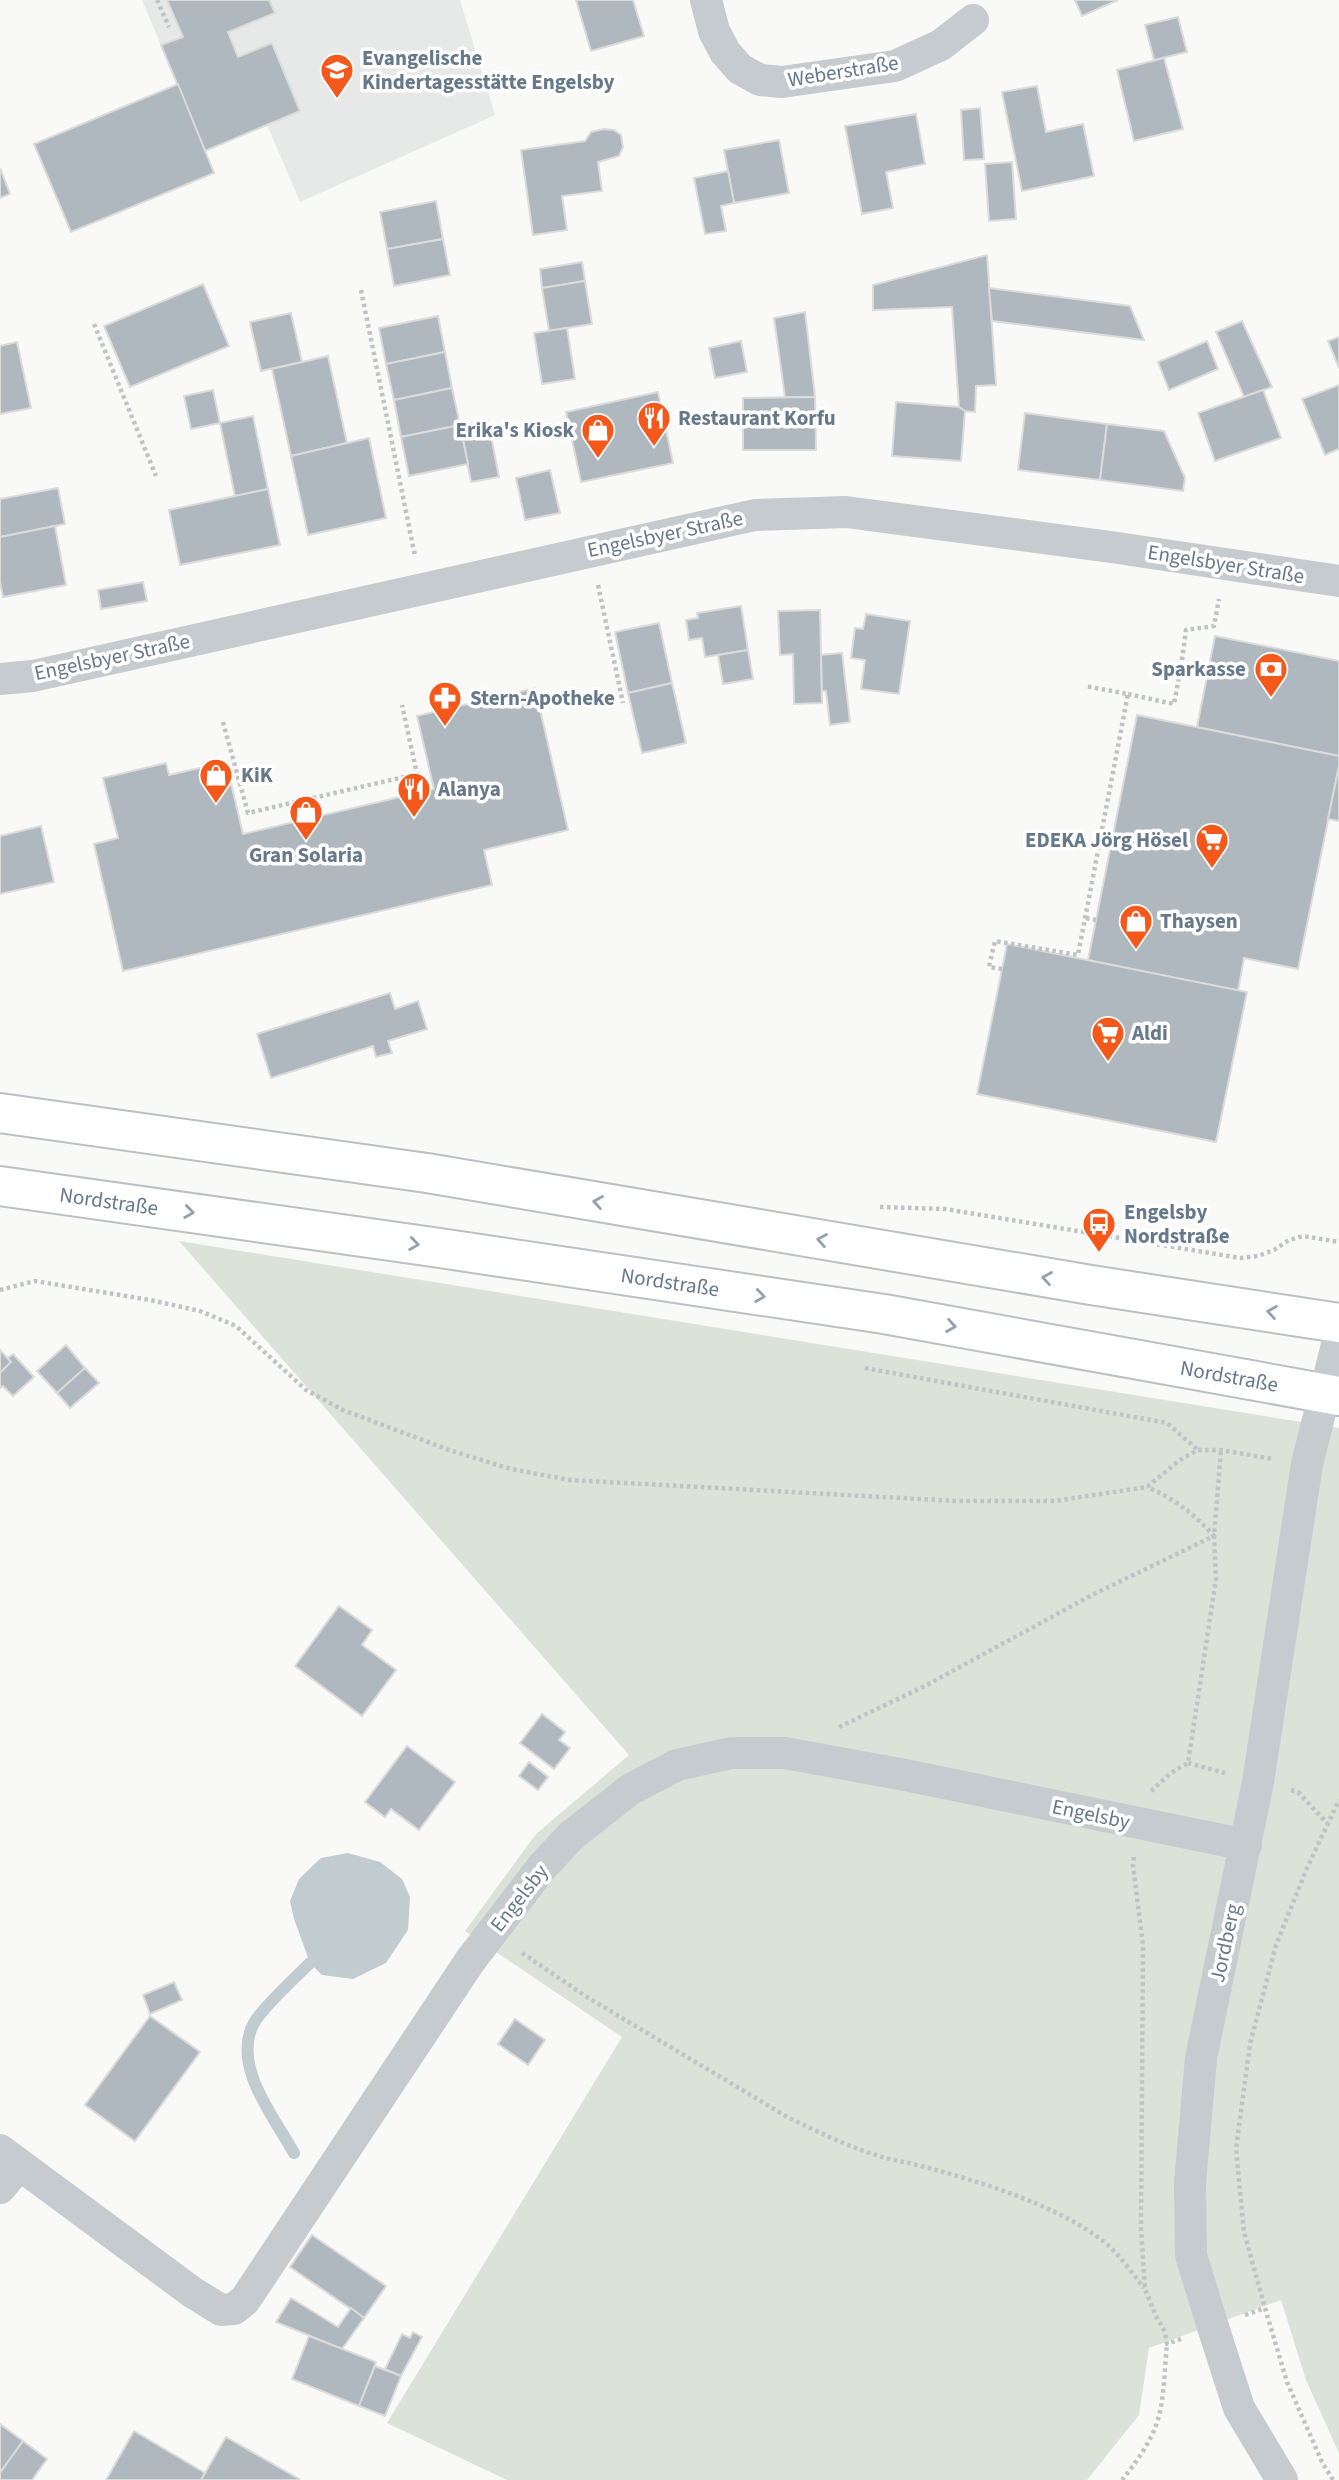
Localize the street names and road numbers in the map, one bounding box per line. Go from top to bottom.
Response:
street label: Weberstraße [786,47,900,95]
street label: Engelsbyer Straße [584,503,746,565]
street label: Engelsbyer Straße [1145,537,1307,591]
street label: Engelsbyer Straße [31,626,193,688]
street label: Nordstraße [58,1180,160,1223]
street label: Nordstraße [619,1260,721,1304]
street label: Nordstraße [1178,1353,1281,1400]
street label: Engelsby [1049,1791,1133,1837]
street label: Engelsby [483,1858,555,1938]
street label: Jordberg [1202,1900,1248,1985]

